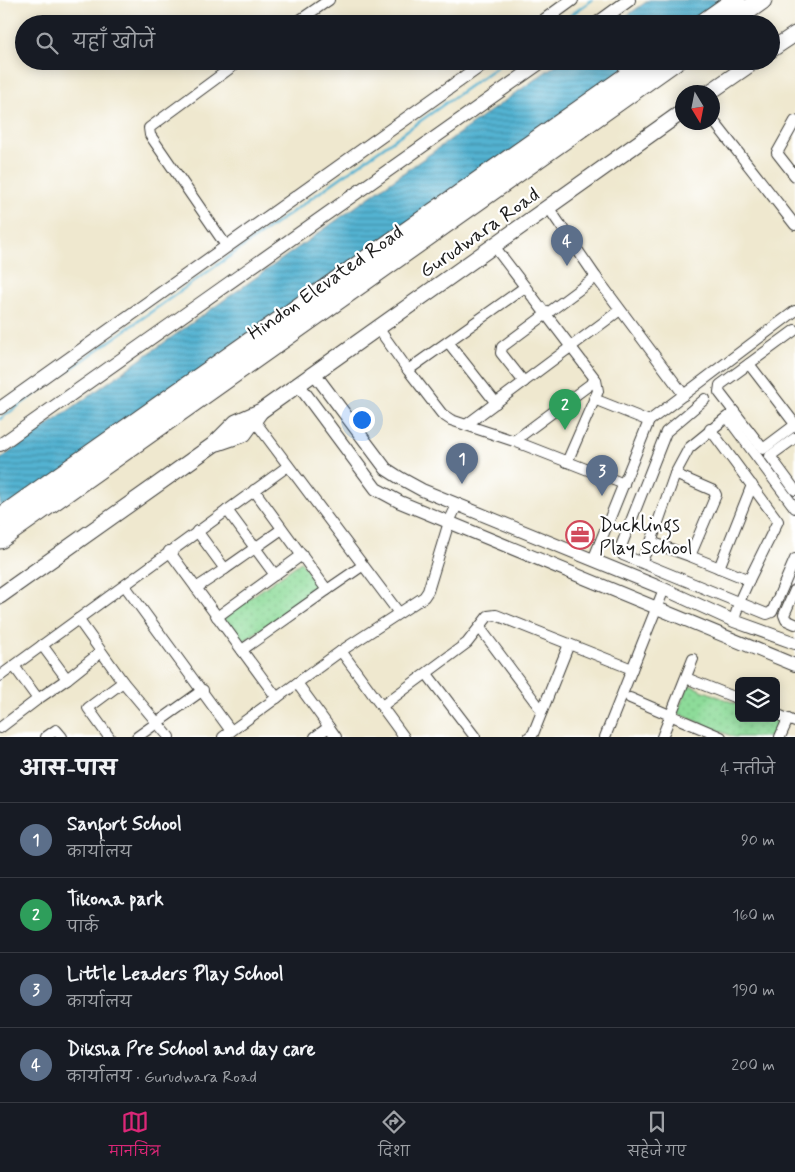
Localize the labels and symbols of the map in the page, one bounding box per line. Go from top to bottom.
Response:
north arrow [675,85,720,130]
street label: Gurudwara Road [414,182,545,285]
street label: Hindon Elevated Road [243,219,409,347]
pin: 4 [551,225,583,266]
pin: 2 [549,389,581,430]
your location [349,407,375,433]
pin: 1 [446,443,478,484]
pin: 3 [586,455,618,496]
place label: Ducklings Play School [599,512,693,562]
office icon: Ducklings Play School [565,520,595,550]

